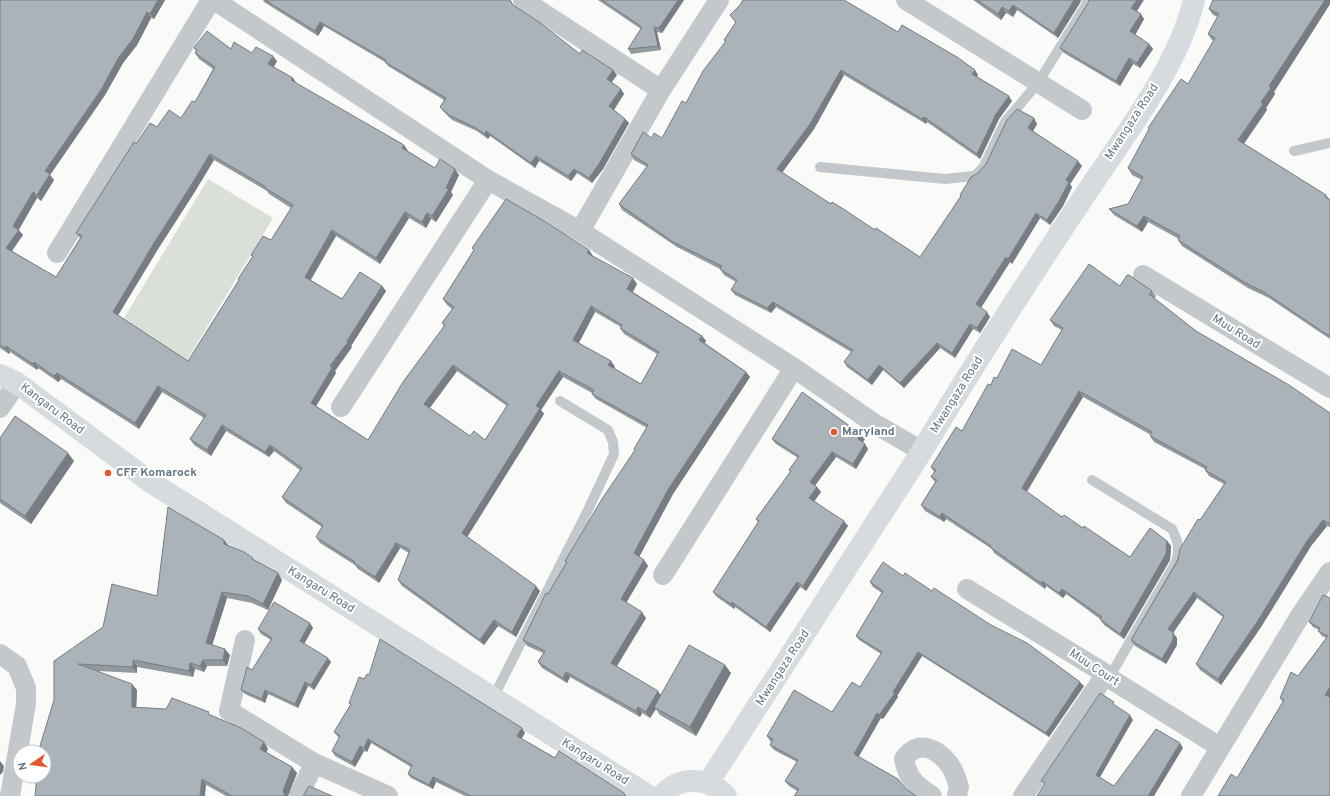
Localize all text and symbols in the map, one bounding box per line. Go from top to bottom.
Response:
street label: Mwangaza Road [1101,81,1163,163]
street label: Muu Road [1209,311,1263,353]
street label: Mwangaza Road [927,354,987,436]
street label: Kangaru Road [17,380,87,438]
place label: Maryland [842,424,895,440]
marker: Maryland [829,427,839,437]
place label: CFF Komarock [116,465,197,481]
marker: CFF Komarock [103,468,113,478]
street label: Kangaru Road [284,563,358,617]
street label: Mwangaza Road [752,627,814,709]
street label: Muu Court [1066,646,1122,690]
street label: Kangaru Road [558,735,632,789]
north arrow [12,744,52,784]
text: N [16,761,31,771]

